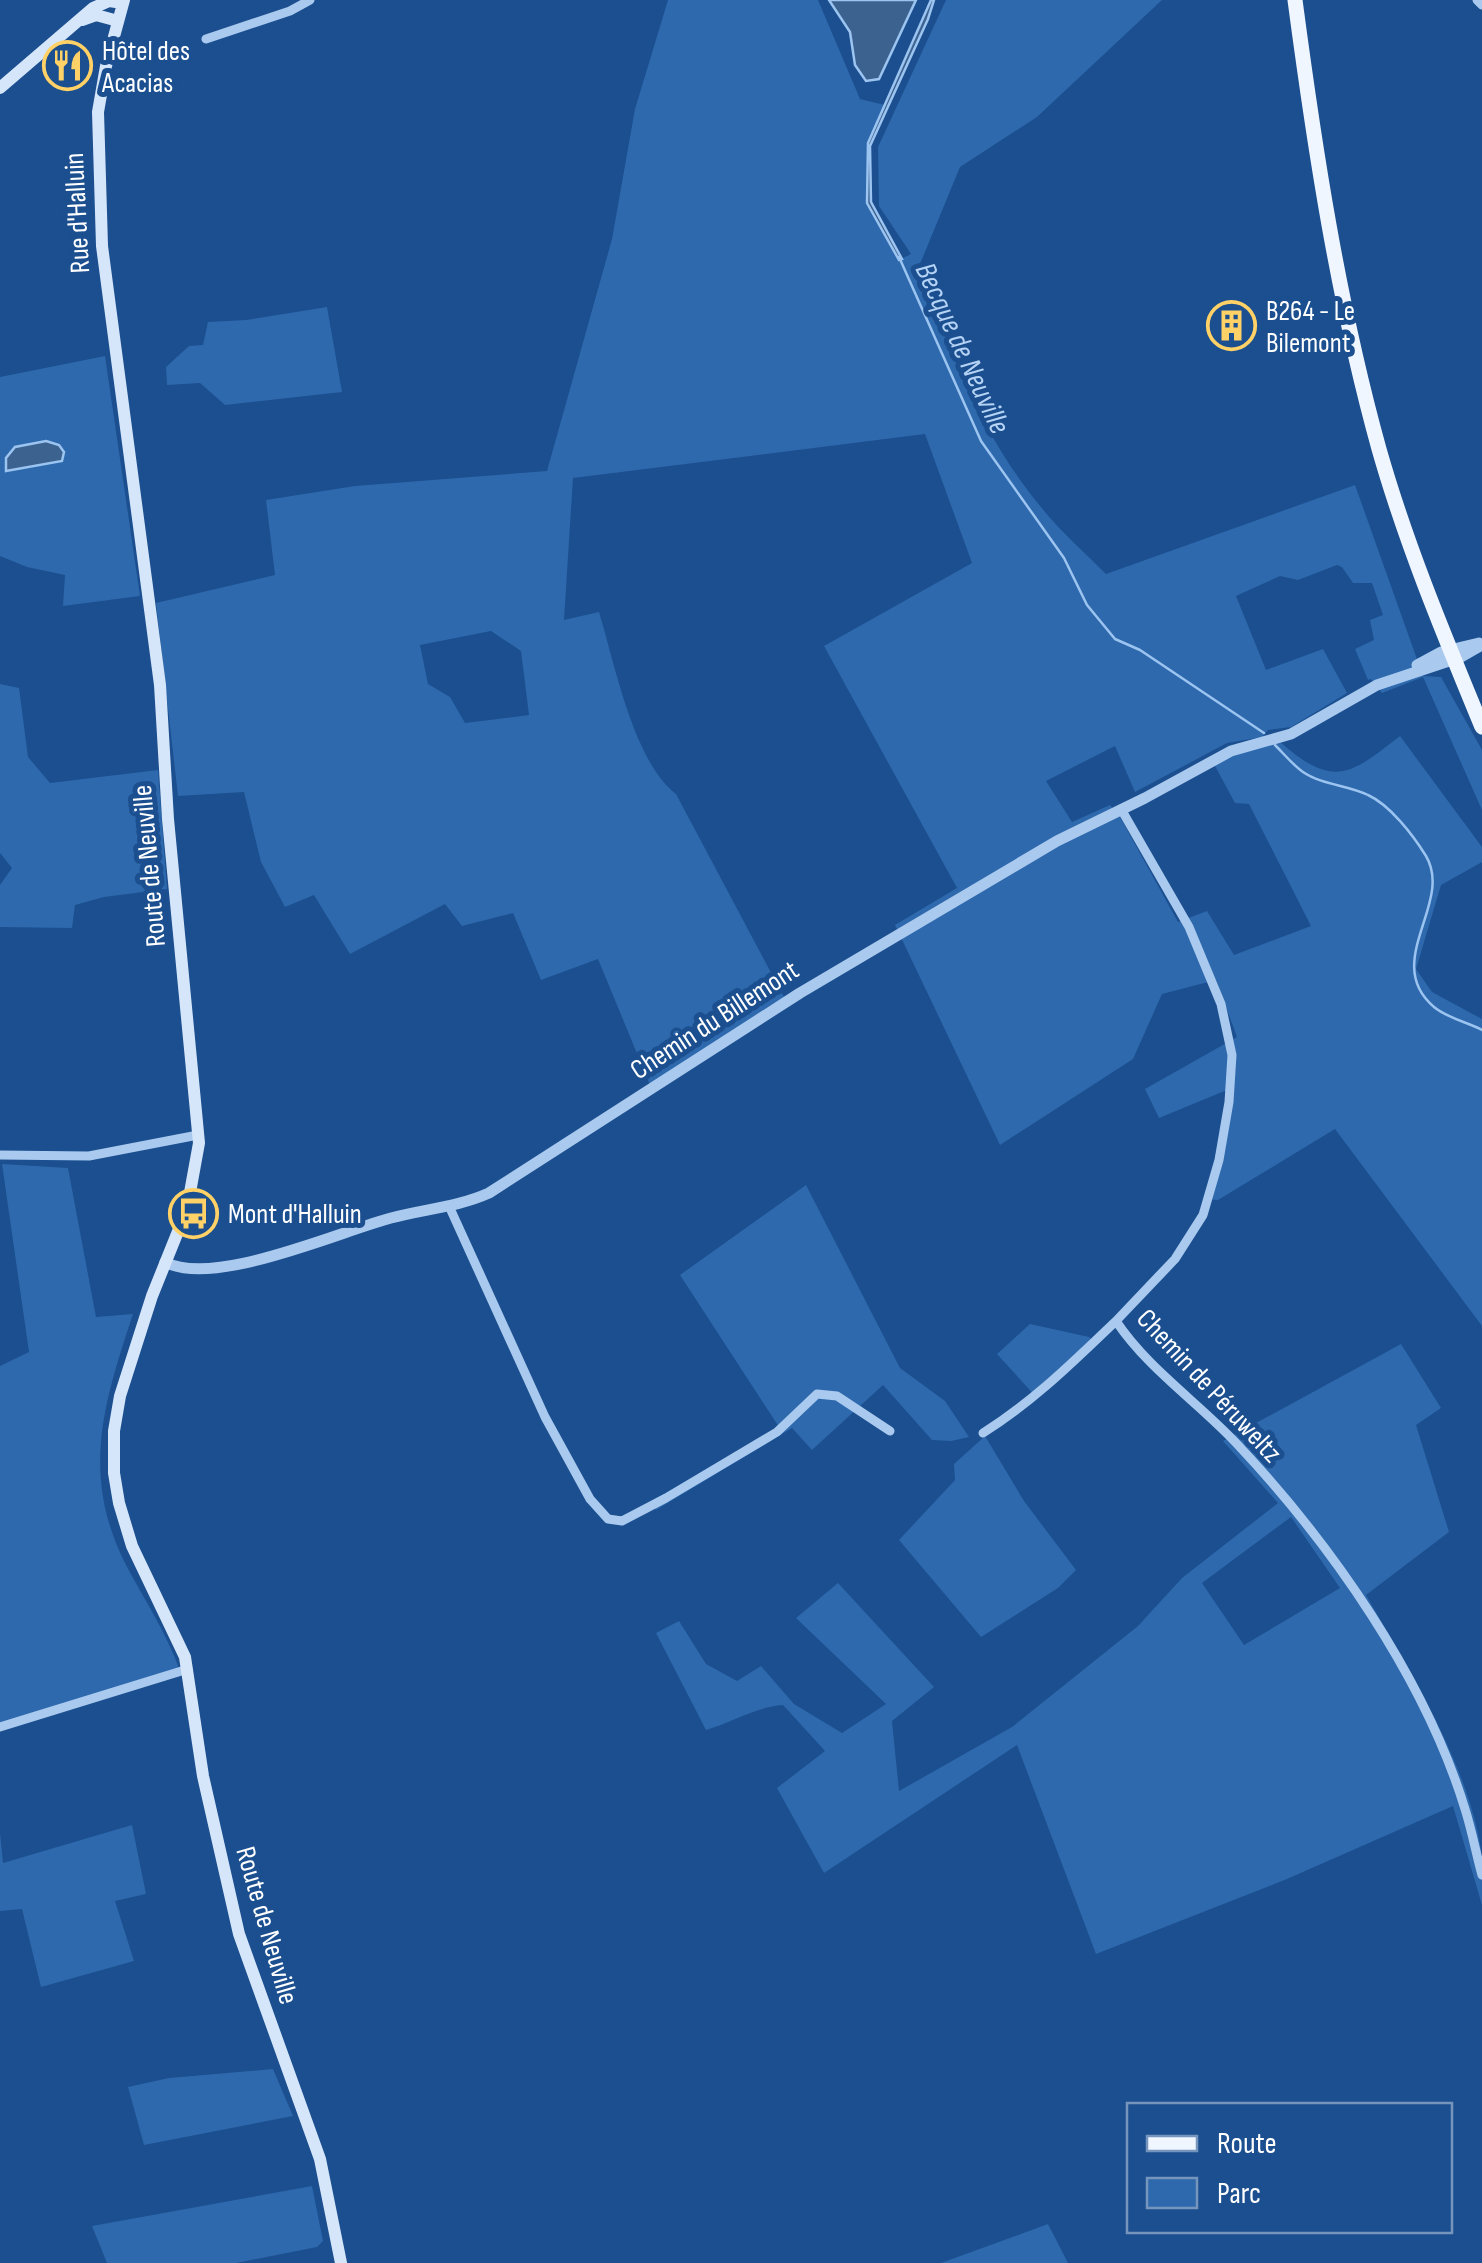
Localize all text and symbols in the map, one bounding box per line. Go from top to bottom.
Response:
place label: Hôtel des Acacias [101,35,190,100]
restaurant icon: Hôtel des Acacias [41,40,93,92]
street label: Rue d'Halluin [58,152,97,274]
water label: Becque de Neuville [907,257,1018,440]
place label: B264 - Le Bilemont [1266,295,1355,360]
building icon: B264 - Le Bilemont [1205,300,1257,352]
street label: Route de Neuville [126,784,173,948]
street label: Chemin du Billemont [625,954,805,1087]
bus stop icon: Mont d'Halluin [167,1187,219,1239]
place label: Mont d'Halluin [228,1198,362,1231]
street label: Chemin de Péruweltz [1129,1303,1288,1469]
street label: Route de Neuville [228,1843,305,2008]
legend [1127,2103,1452,2233]
text: Route [1217,2126,1276,2162]
text: Parc [1217,2176,1261,2212]

